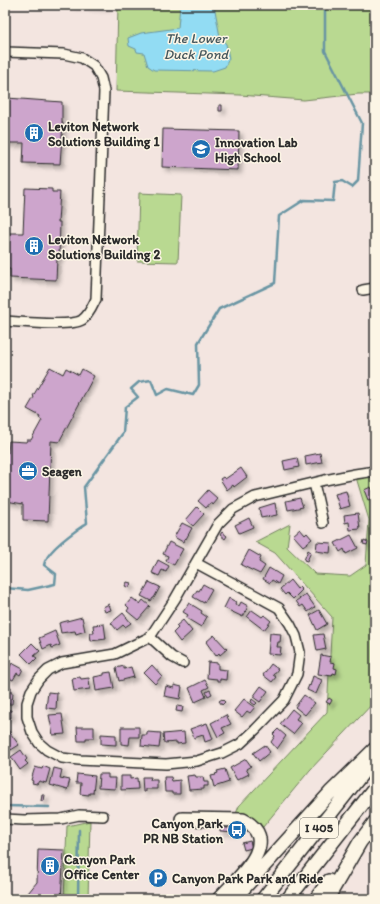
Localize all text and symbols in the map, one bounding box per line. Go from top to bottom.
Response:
water label: The Lower Duck Pond [164,30,230,63]
place label: Leviton Network Solutions Building 1 [48,119,159,150]
building icon: Leviton Network Solutions Building 1 [23,122,45,144]
place label: Innovation Lab High School [215,135,298,166]
school or university icon: Innovation Lab High School [190,138,212,160]
place label: Leviton Network Solutions Building 2 [48,232,160,263]
building icon: Leviton Network Solutions Building 2 [23,235,45,257]
office icon: Seagen [17,460,39,482]
place label: Seagen [42,464,83,480]
place label: Canyon Park PR NB Station [143,816,224,846]
road number: I 405 [300,818,338,838]
bus stop icon: Canyon Park PR NB Station [226,819,248,841]
place label: Canyon Park Office Center [64,852,140,882]
building icon: Canyon Park Office Center [39,855,61,877]
parking icon: Canyon Park Park and Ride [147,867,169,889]
place label: Canyon Park Park and Ride [172,871,323,887]

